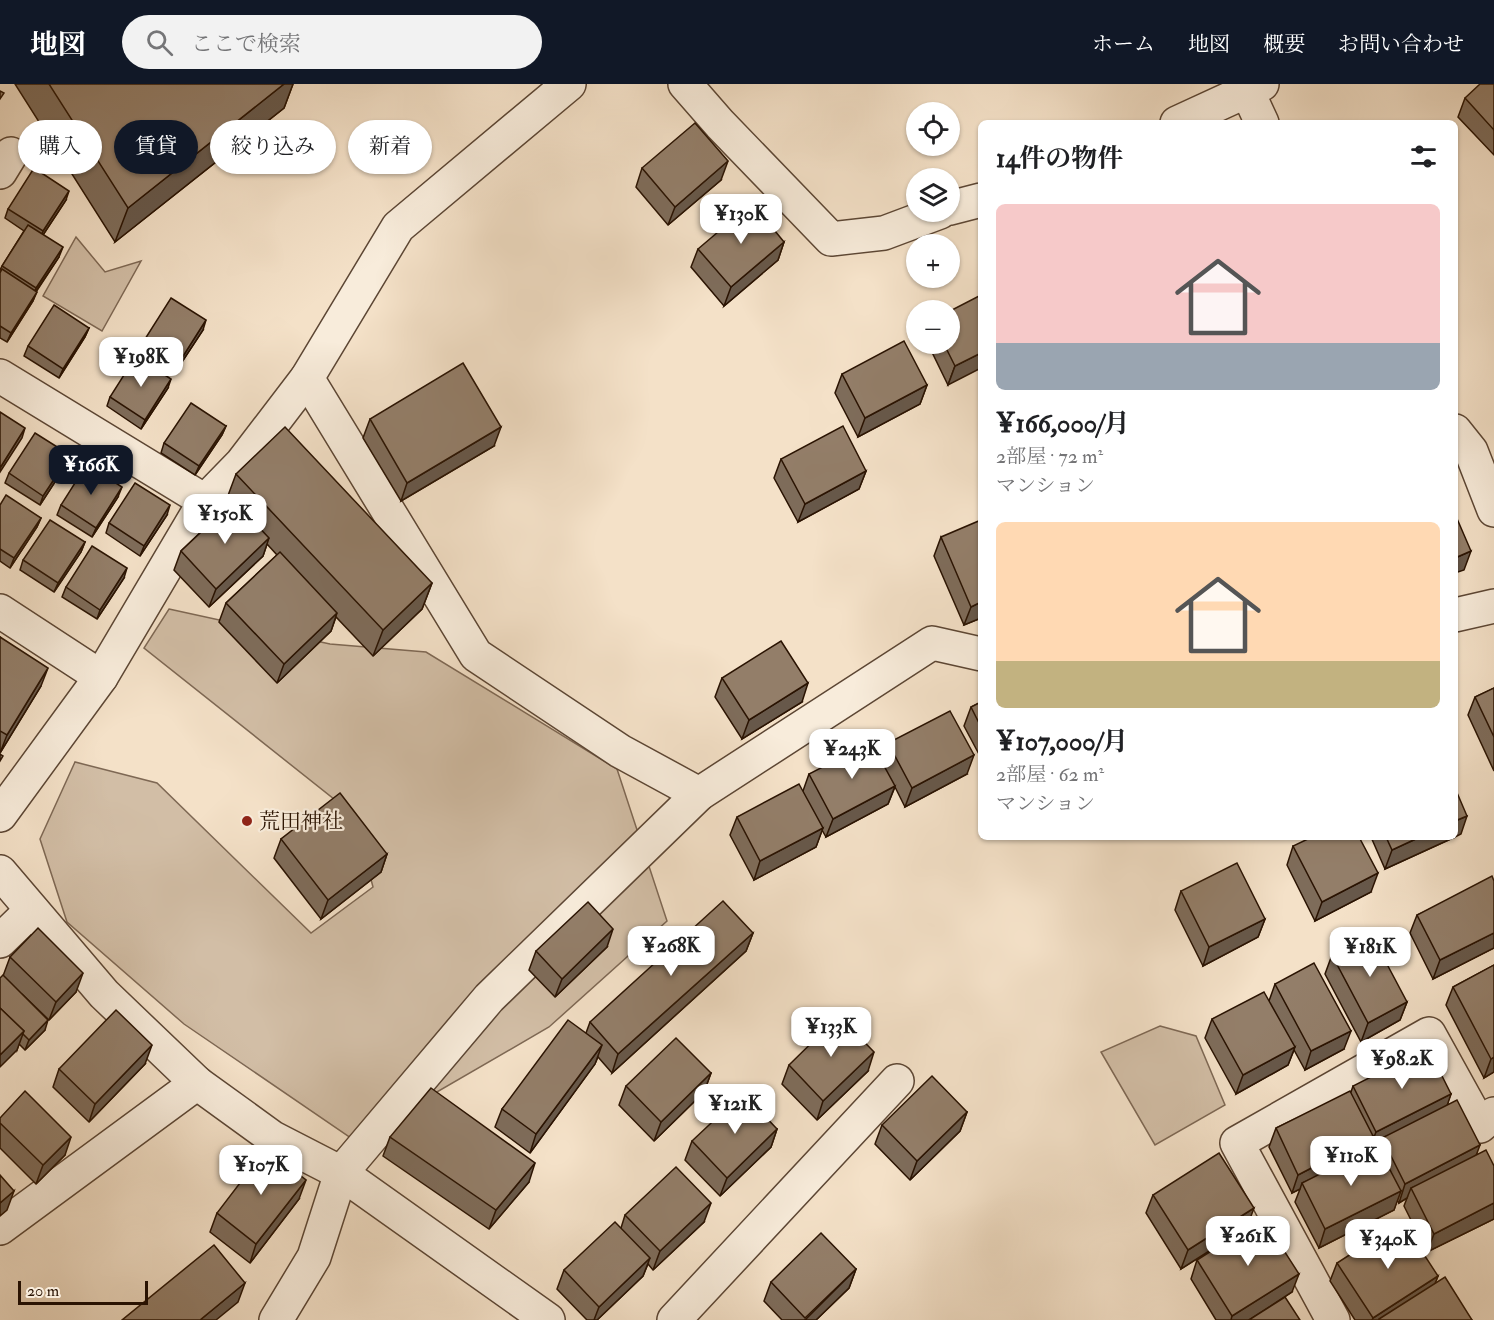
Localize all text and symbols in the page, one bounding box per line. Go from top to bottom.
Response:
search box [122,15,542,69]
icon: search [143,26,176,59]
text: 地図 [30,28,86,63]
text: ここで検索 [191,30,301,58]
text: ホーム [1092,31,1155,58]
text: 地図 [1188,31,1230,58]
text: 概要 [1263,31,1305,58]
text: お問い合わせ [1338,31,1464,58]
map controls [906,102,960,354]
button: locate [906,102,960,156]
chip: 購入 [18,120,102,174]
chip: 賃貸 [114,120,198,174]
chip: 絞り込み [210,120,336,174]
chip: 新着 [348,120,432,174]
icon: filters [1407,140,1440,173]
text: 14件の物件 [996,143,1123,175]
button: layers [906,168,960,222]
pin: ¥130K [699,194,783,245]
text: ¥130K [714,201,768,226]
button: + [906,234,960,288]
icon: home [1164,243,1272,351]
button: − [906,300,960,354]
pin: ¥198K [99,337,183,388]
text: ¥198K [113,344,169,369]
text: ¥166,000/月 [996,408,1130,440]
text: 2部屋 · 72 m² [996,444,1103,469]
pin: ¥166K [49,445,133,496]
text: ¥166K [63,452,119,477]
text: マンション [996,473,1095,498]
pin: ¥150K [183,494,267,545]
text: ¥150K [198,501,252,526]
icon: home [1164,561,1272,669]
text: ¥107,000/月 [996,726,1128,758]
pin: ¥243K [810,729,894,780]
text: ¥243K [823,736,881,761]
text: 2部屋 · 62 m² [996,762,1104,787]
text: マンション [996,791,1095,816]
place label: 荒田神社 [259,808,343,835]
marker: 荒田神社 [240,814,254,828]
pin: ¥268K [629,926,713,977]
pin: ¥181K [1328,927,1412,978]
text: ¥268K [642,933,700,958]
text: ¥181K [1344,934,1396,959]
pin: ¥133K [789,1007,873,1058]
text: ¥133K [805,1014,857,1039]
pin: ¥98.2K [1353,1039,1451,1090]
text: ¥98.2K [1371,1046,1433,1071]
pin: ¥121K [693,1084,777,1135]
text: ¥121K [708,1091,762,1116]
pin: ¥110K [1309,1136,1393,1187]
text: ¥110K [1324,1143,1378,1168]
pin: ¥107K [219,1145,303,1196]
text: ¥107K [233,1152,289,1177]
pin: ¥261K [1206,1216,1290,1267]
pin: ¥340K [1346,1219,1430,1270]
text: ¥261K [1220,1223,1276,1248]
text: ¥340K [1359,1226,1417,1251]
scale bar [18,1278,148,1306]
text: 20 m [27,1281,59,1301]

